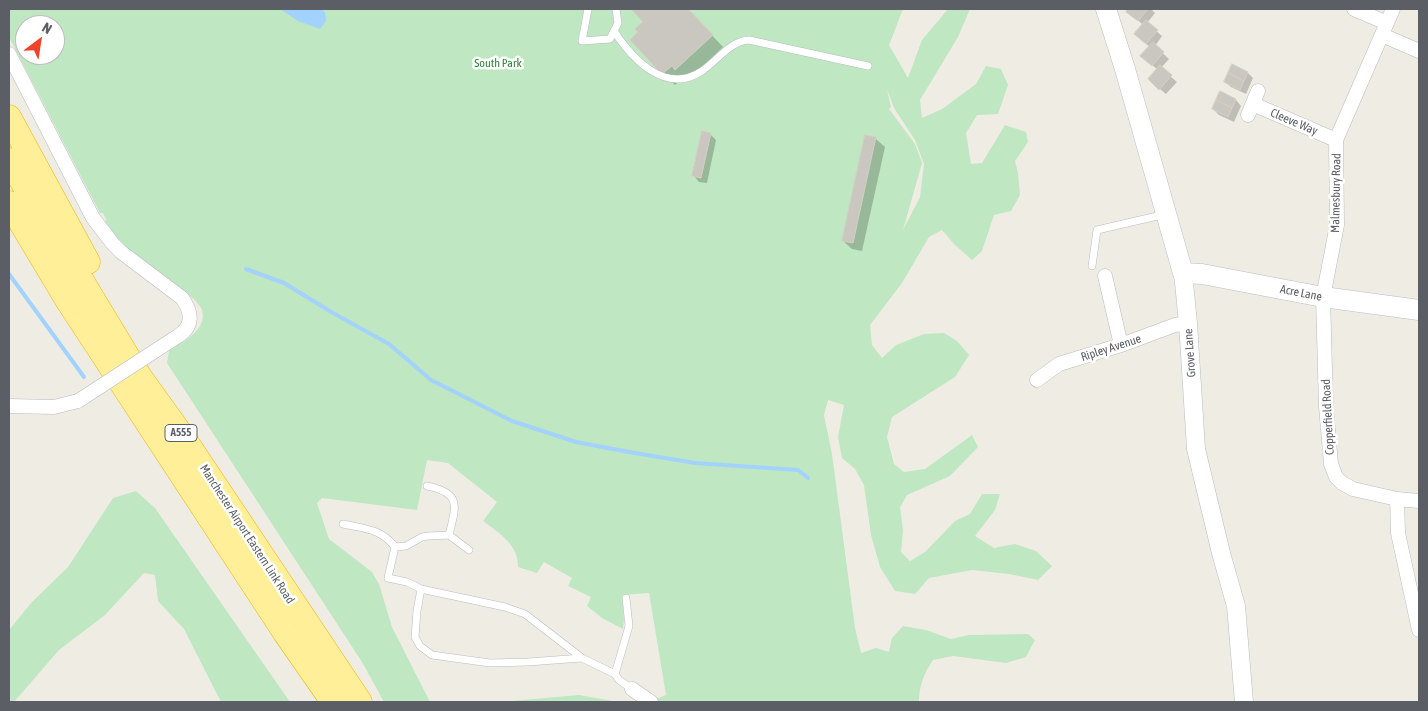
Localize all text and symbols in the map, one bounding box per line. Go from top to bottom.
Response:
north arrow [15,15,65,65]
text: N [40,19,55,37]
park label: South Park [474,56,522,70]
street label: Cleeve Way [1268,106,1320,138]
street label: Malmesbury Road [1328,153,1344,233]
street label: Acre Lane [1279,282,1323,304]
street label: Grove Lane [1181,328,1199,378]
street label: Ripley Avenue [1079,331,1143,365]
street label: Copperfield Road [1319,379,1337,455]
road number: A555 [165,424,197,442]
street label: Manchester Airport Eastern Link Road [197,462,297,606]

